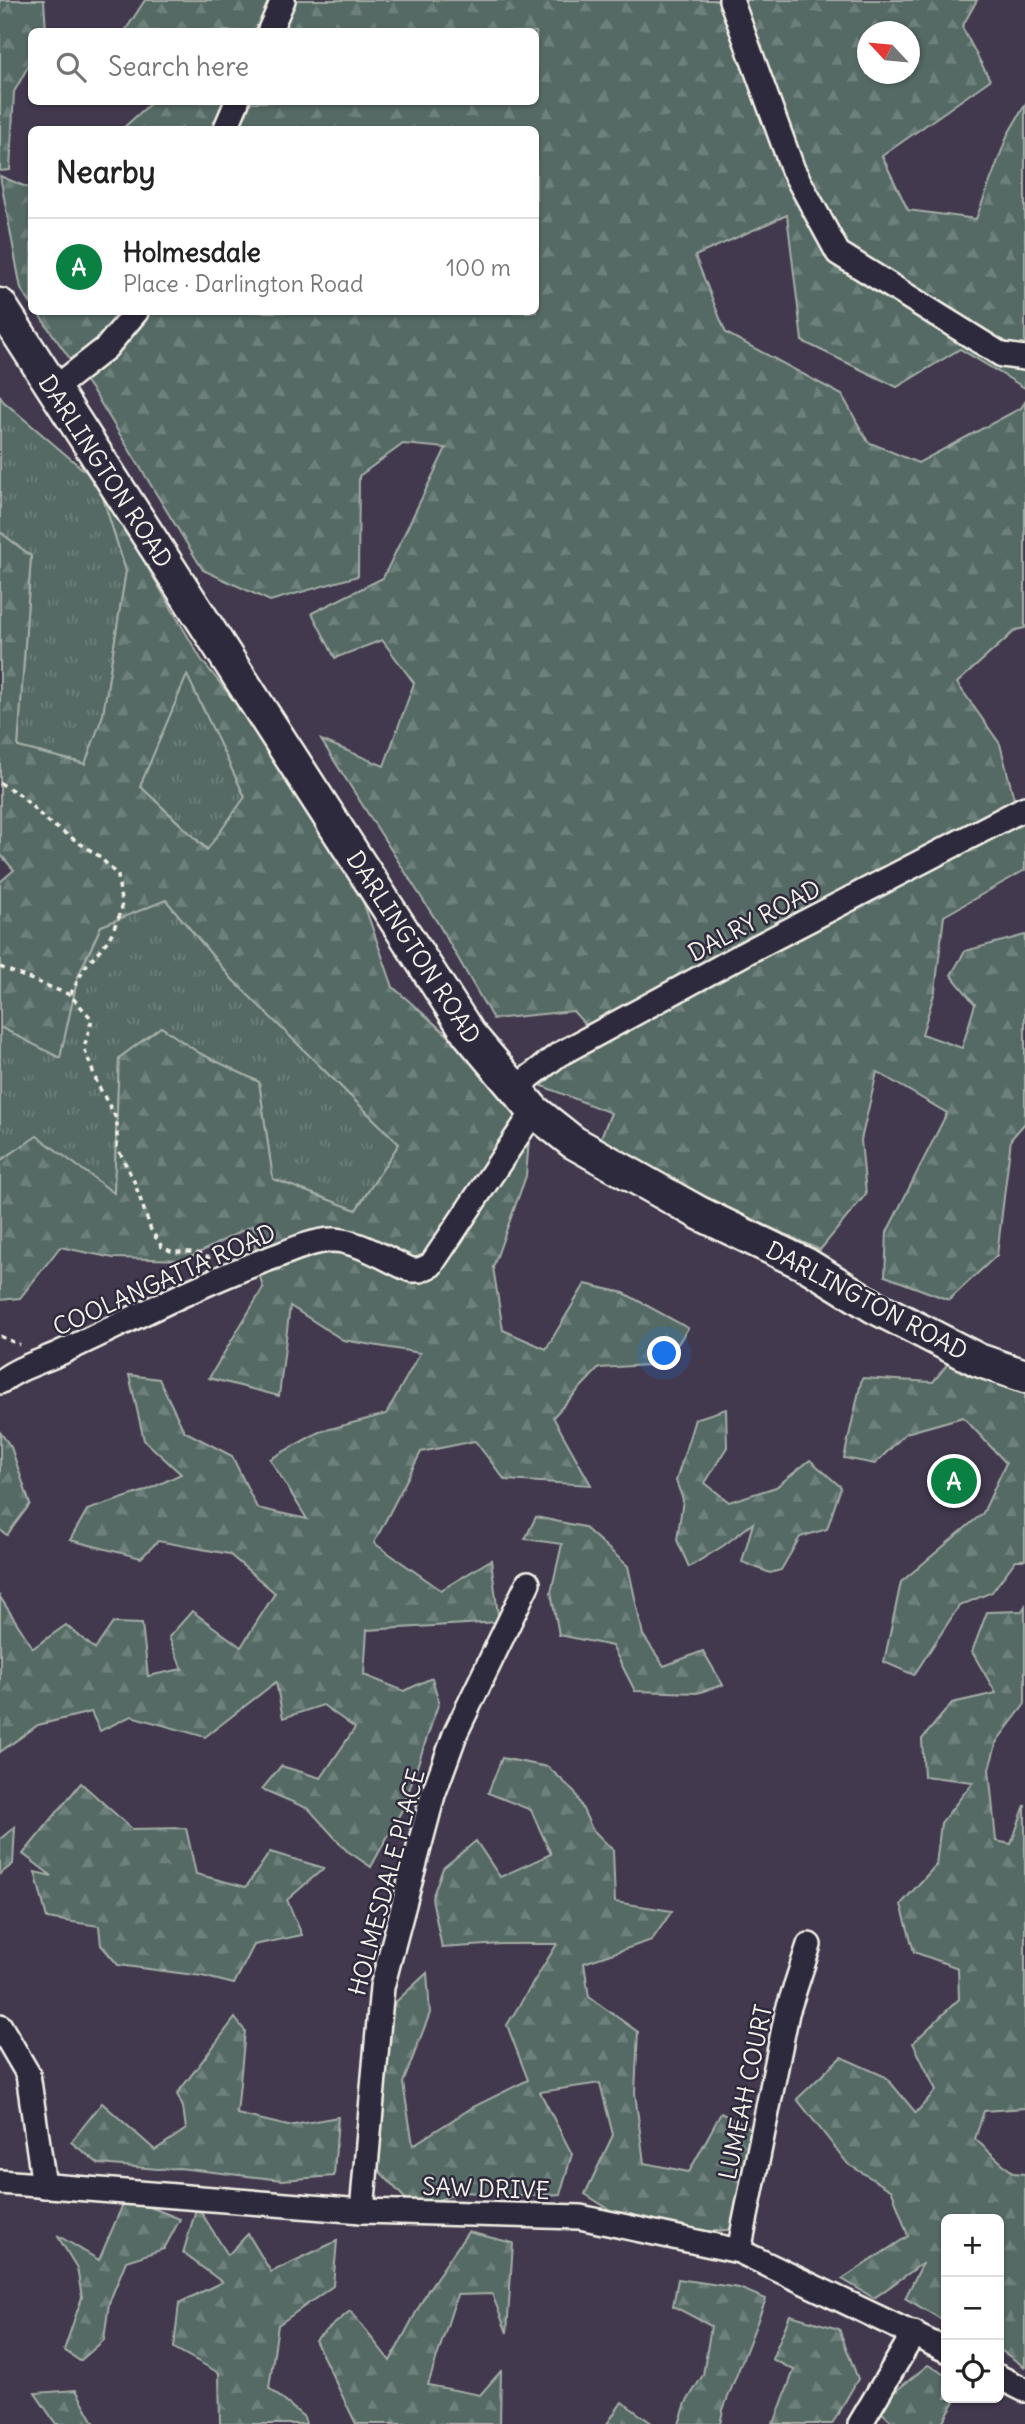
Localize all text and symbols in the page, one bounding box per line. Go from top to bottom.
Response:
north arrow [857,21,920,84]
search box [28,28,539,105]
icon: search [52,48,90,86]
text: Search here [108,50,249,83]
text: Nearby [56,153,156,191]
text: Holmesdale [123,236,261,269]
text: A [72,253,86,282]
text: 100 m [446,253,511,282]
text: Place · Darlington Road [123,269,363,298]
street label: DARLINGTON ROAD [32,369,180,573]
street label: DARLINGTON ROAD [340,845,488,1049]
street label: DALRY ROAD [683,873,825,967]
street label: COOLANGATTA ROAD [48,1216,280,1342]
street label: DARLINGTON ROAD [761,1234,973,1366]
your location [647,1336,681,1370]
pin: A [931,1455,977,1507]
street label: HOLMESDALE PLACE [341,1765,431,1999]
street label: LUMEAH COURT [712,2002,778,2182]
street label: SAW DRIVE [422,2171,550,2205]
map controls [941,2214,1004,2403]
button: + [941,2214,1004,2277]
button: − [941,2277,1004,2340]
button: locate [941,2340,1004,2403]

